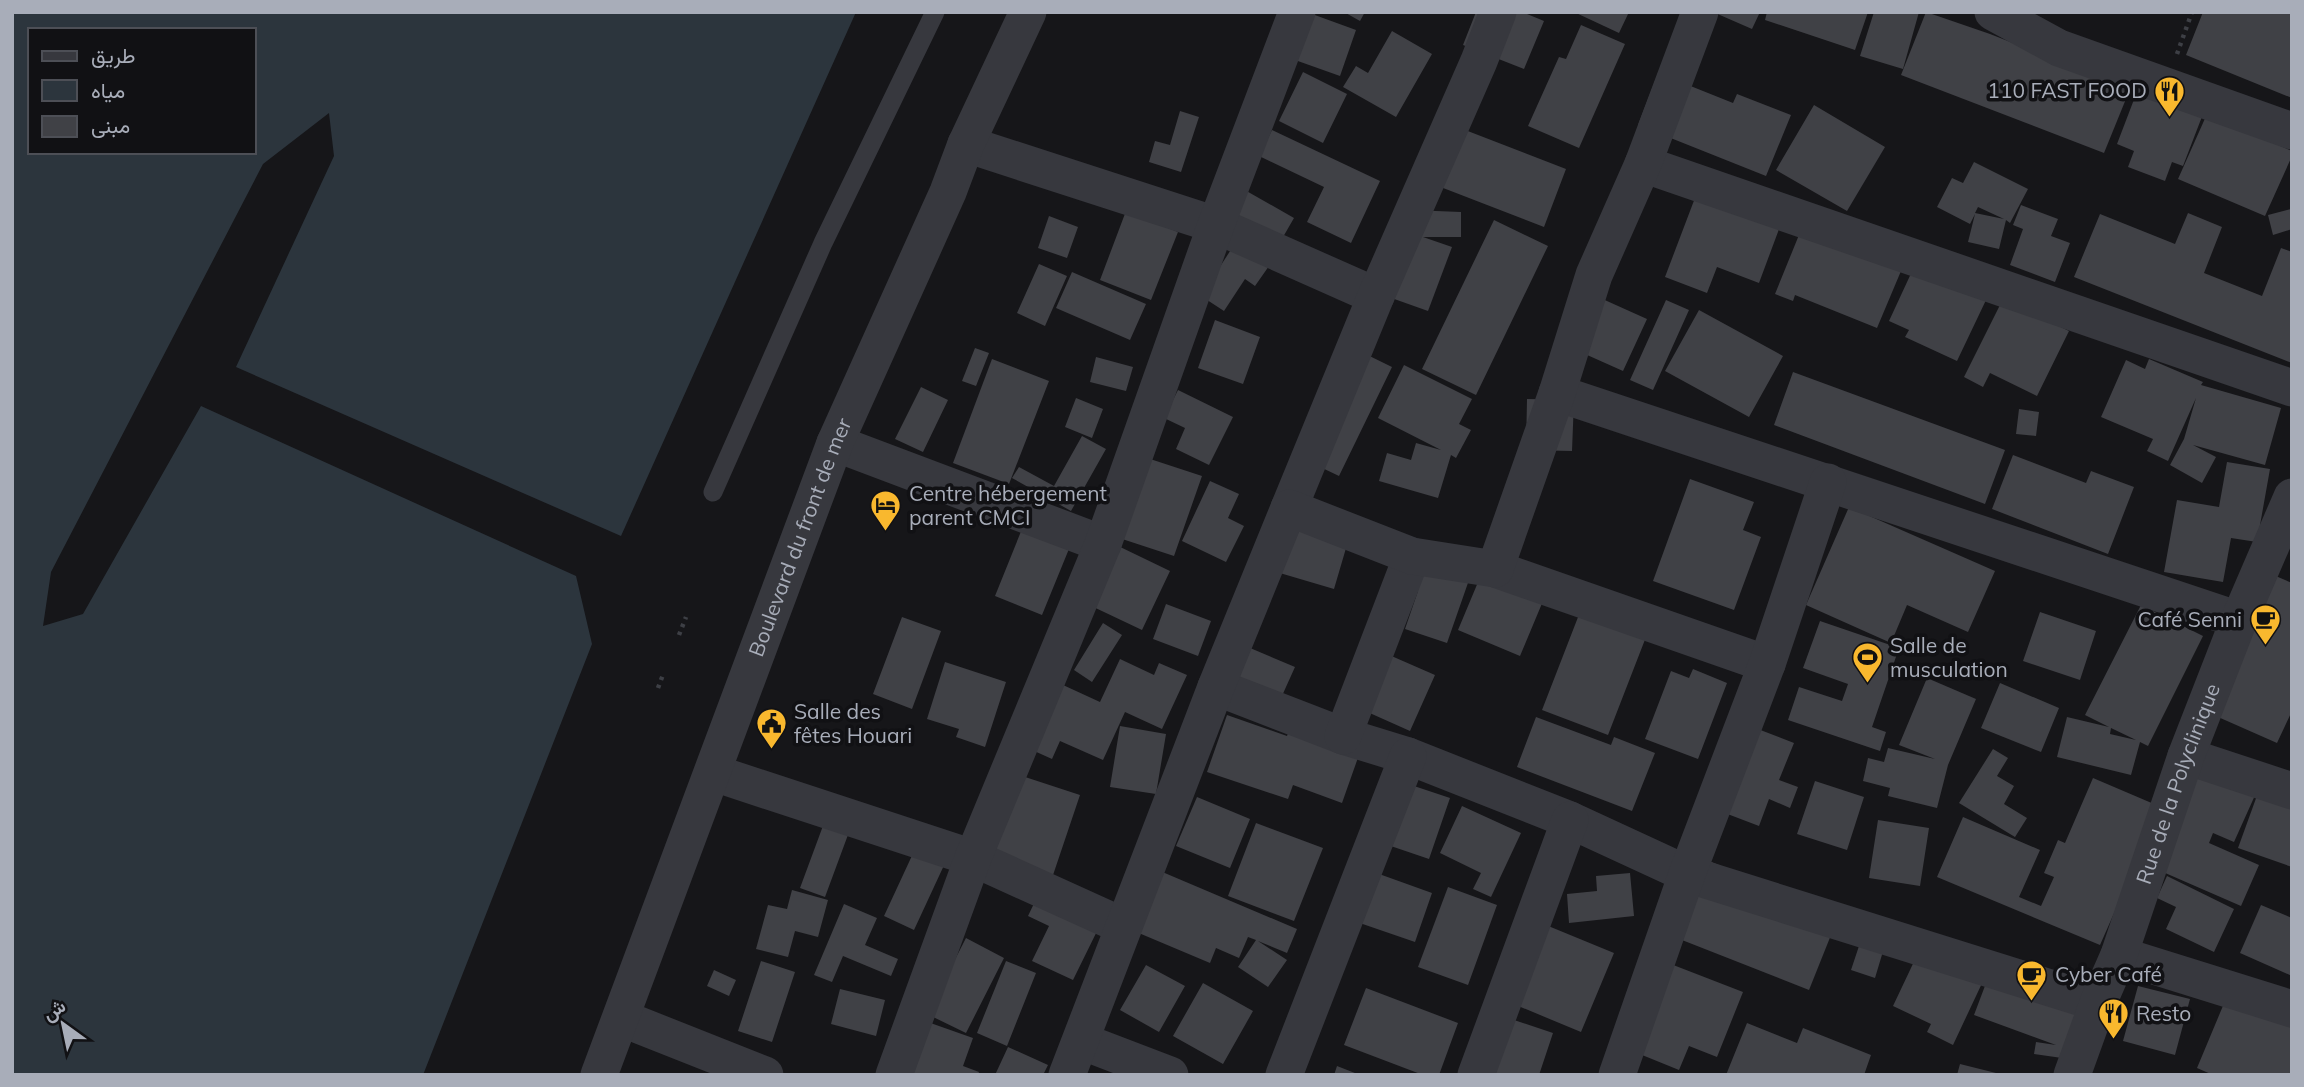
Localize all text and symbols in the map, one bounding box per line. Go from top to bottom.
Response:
legend [28,28,256,154]
text: طريق [91,42,136,69]
restaurant icon: 110 FAST FOOD [2153,74,2187,118]
text: مياه [91,77,125,103]
place label: 110 FAST FOOD [1987,77,2147,103]
text: مبنى [91,112,130,138]
street label: Boulevard du front de mer [742,413,857,660]
place label: Centre hébergement parent CMCI [909,480,1107,530]
hotel icon: Centre hébergement parent CMCI [869,489,903,533]
cafe icon: Café Senni [2248,603,2282,647]
place label: Café Senni [2138,606,2242,632]
place label: Salle de musculation [1890,632,2008,682]
sports icon: Salle de musculation [1850,641,1884,685]
street label: Rue de la Polyclinique [2130,679,2225,887]
place label: Salle des fêtes Houari [794,698,912,748]
public building icon: Salle des fêtes Houari [754,707,788,751]
cafe icon: Cyber Café [2015,958,2049,1002]
place label: Cyber Café [2055,961,2162,987]
north arrow [28,989,98,1059]
text: ش [38,993,70,1026]
restaurant icon: Resto [2096,997,2130,1041]
place label: Resto [2136,1000,2191,1026]

